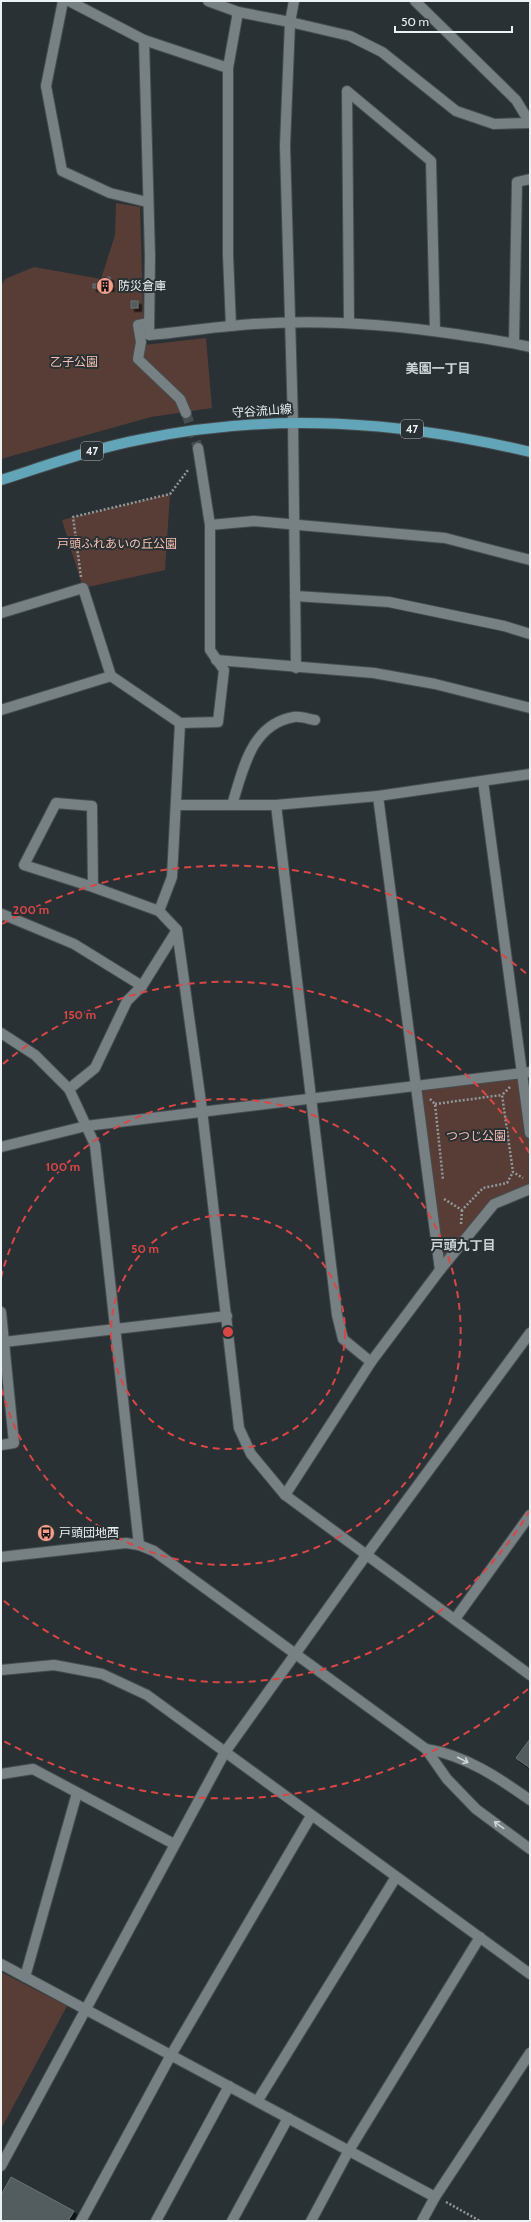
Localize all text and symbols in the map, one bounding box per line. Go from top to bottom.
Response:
scale bar [395,8,512,34]
text: 50 m [401,14,429,29]
building icon: 防災倉庫 [95,276,115,296]
place label: 防災倉庫 [118,278,166,293]
park label: 乙子公園 [50,354,98,369]
district label: 美園一丁目 [405,360,471,376]
street label: 守谷流山線 [232,401,292,420]
road number: 47 [401,420,423,438]
road number: 47 [81,442,103,460]
park label: 戸頭ふれあいの丘公園 [57,536,177,551]
text: 200 m [13,902,49,917]
text: 150 m [64,1007,96,1022]
park label: つつじ公園 [446,1128,506,1143]
text: 100 m [46,1159,80,1174]
district label: 戸頭九丁目 [430,1237,496,1253]
text: 50 m [131,1241,159,1256]
centre of rings [221,1325,235,1339]
bus stop icon: 戸頭団地西 [36,1523,56,1543]
place label: 戸頭団地西 [59,1525,119,1540]
one-way arrow [457,1757,469,1764]
one-way arrow [493,1821,504,1830]

